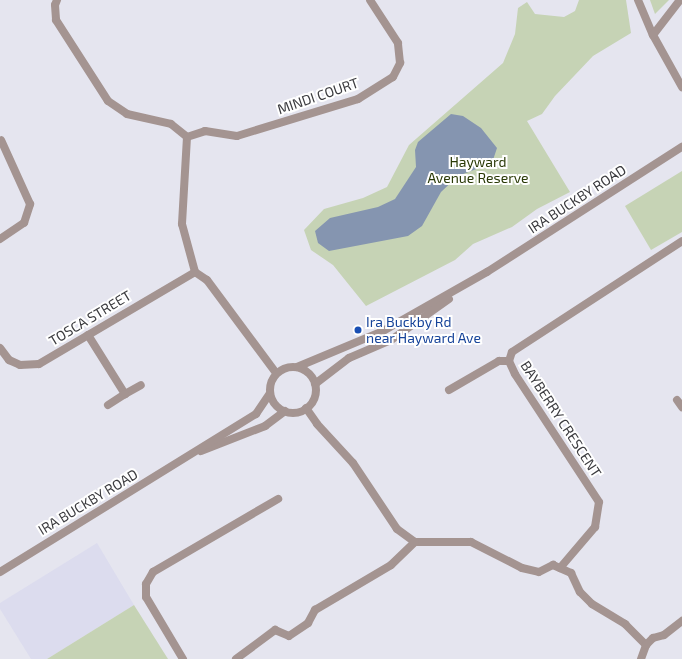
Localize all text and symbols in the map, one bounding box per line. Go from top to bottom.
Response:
street label: MINDI COURT [275,74,361,118]
park label: Hayward Avenue Reserve [427,154,529,186]
street label: IRA BUCKBY ROAD [525,161,629,237]
street label: TOSCA STREET [46,287,134,349]
place label: Ira Buckby Rd near Hayward Ave [366,314,482,346]
marker: Ira Buckby Rd near Hayward Ave [353,325,363,335]
street label: BAYBERRY CRESCENT [517,358,605,480]
street label: IRA BUCKBY ROAD [35,465,141,539]

